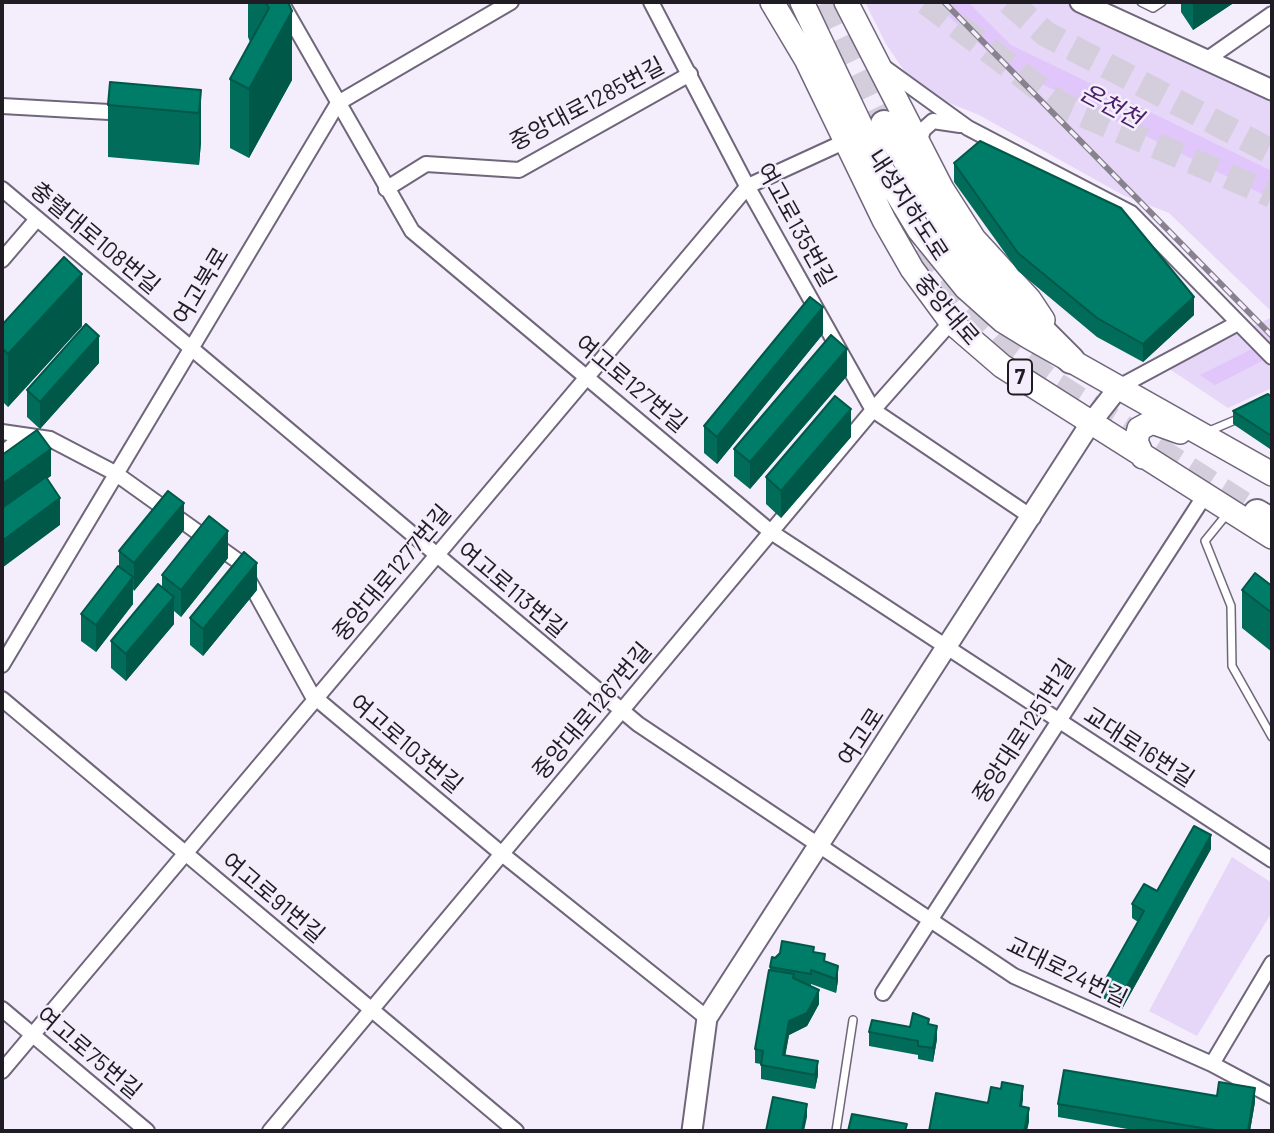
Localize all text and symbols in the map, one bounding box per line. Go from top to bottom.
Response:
street label: 중앙대로1285번길 [505,52,669,156]
water label: 온천천 [1075,78,1147,134]
street label: 내성지하도로 [862,144,954,266]
street label: 여고로135번길 [751,158,841,292]
street label: 충렬대로108번길 [25,176,165,300]
street label: 여고북로 [167,243,235,329]
street label: 중앙대로 [909,269,985,351]
street label: 여고로127번길 [570,329,692,439]
road number: 7 [1008,360,1032,394]
street label: 중앙대로1277번길 [327,499,457,647]
street label: 여고로113번길 [452,536,572,644]
street label: 중앙대로1267번길 [527,637,657,785]
street label: 중앙대로1251번길 [967,654,1081,808]
street label: 여고로103번길 [344,689,468,799]
street label: 교대로16번길 [1079,701,1199,793]
street label: 여고로 [832,703,890,771]
street label: 여고로91번길 [216,847,330,949]
street label: 교대로24번길 [1002,931,1132,1013]
street label: 여고로75번길 [31,1001,147,1105]

